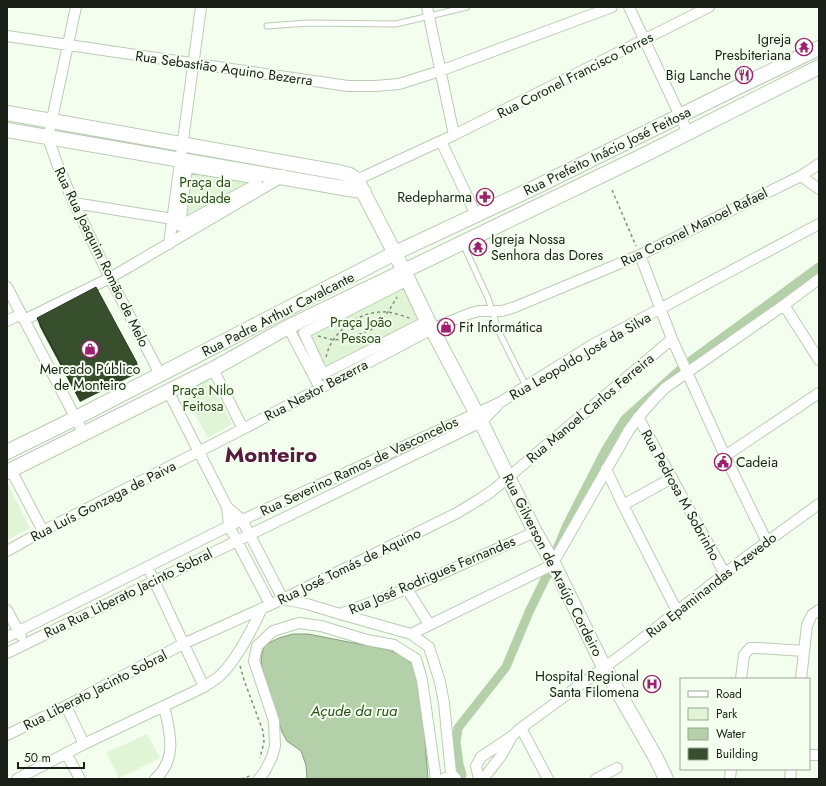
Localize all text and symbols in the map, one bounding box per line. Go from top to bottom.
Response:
street label: Rua Coronel Francisco Torres [494,27,657,123]
place label: Igreja Presbiteriana [715,29,791,65]
temple icon: Igreja Presbiteriana [794,37,814,57]
street label: Rua Sebastião Aquino Bezerra [134,46,314,90]
place label: Big Lanche [666,65,731,85]
restaurant icon: Big Lanche [734,65,754,85]
street label: Rua Prefeito Inácio José Feitosa [520,102,694,200]
street label: Rua Rua Joaquim Romão de Melo [50,164,155,351]
park label: Praça da Saudade [179,172,231,208]
street label: Rua Coronel Manoel Rafael [617,183,771,271]
place label: Redepharma [397,187,472,207]
pharmacy icon: Redepharma [475,187,495,207]
place label: Igreja Nossa Senhora das Dores [491,229,603,265]
temple icon: Igreja Nossa Senhora das Dores [468,237,488,257]
street label: Rua Padre Arthur Cavalcante [198,267,358,361]
street label: Rua Leopoldo José da Silva [506,307,654,405]
park label: Praça João Pessoa [330,312,392,348]
shop icon: Fit Informática [436,317,456,337]
place label: Fit Informática [459,317,543,337]
shop icon: Mercado Público de Monteiro [80,339,100,359]
street label: Rua Manoel Carlos Ferreira [522,349,658,467]
street label: Rua Nestor Bezerra [261,354,371,426]
place label: Mercado Público de Monteiro [40,359,141,395]
park label: Praça Nilo Feitosa [172,380,234,416]
street label: Rua Severino Ramos de Vasconcelos [257,411,462,521]
street label: Rua Pedrosa M Sobrinho [637,426,726,564]
district label: Monteiro [225,438,317,470]
public building icon: Cadeia [713,452,733,472]
place label: Cadeia [736,452,778,472]
street label: Rua Luís Gonzaga de Paiva [27,456,179,546]
street label: Rua Gilverson de Araújo Cordeiro [498,470,608,660]
street label: Rua José Tomás de Aquino [274,522,424,609]
street label: Rua Epaminandas Azevedo [641,527,781,642]
street label: Rua José Rodrigues Fernandes [346,531,519,619]
street label: Rua Rua Liberato Jacinto Sobral [40,543,216,643]
street label: Rua Liberato Jacinto Sobral [20,645,170,735]
place label: Hospital Regional Santa Filomena [535,666,639,702]
hospital icon: Hospital Regional Santa Filomena [642,674,662,694]
legend [680,678,810,770]
text: Road [716,685,742,703]
water label: Açude da rua [310,700,398,722]
text: Park [716,705,738,723]
text: Water [716,725,747,743]
scale bar [18,744,84,770]
text: Building [716,745,758,763]
text: 50 m [24,749,51,767]

